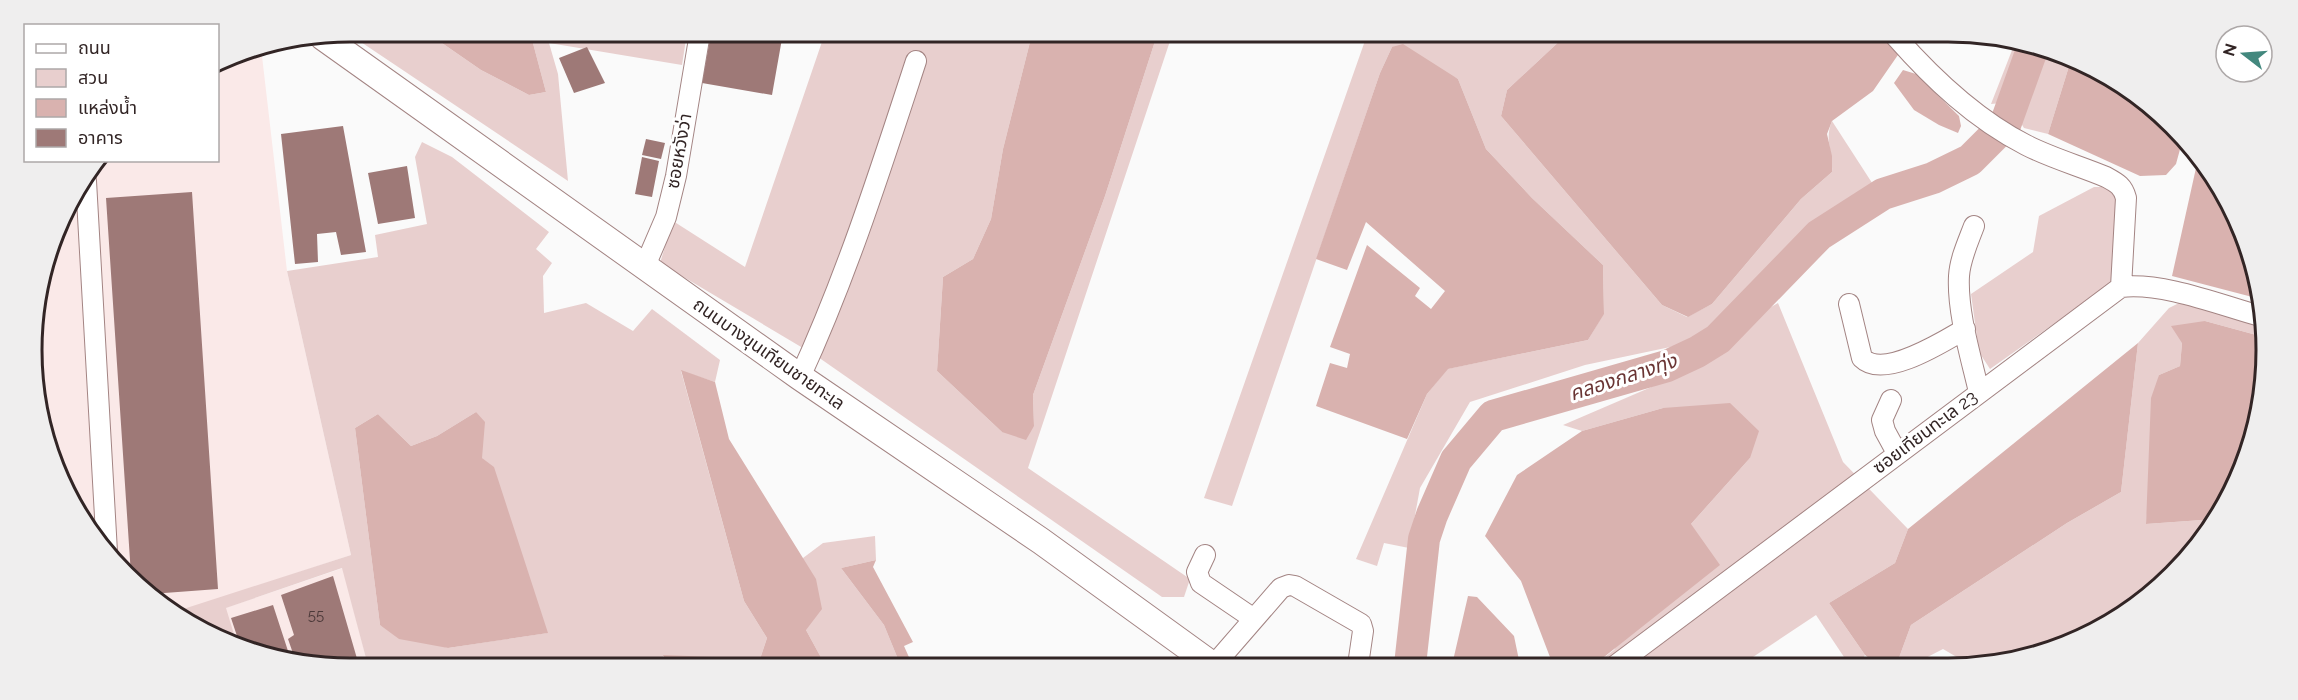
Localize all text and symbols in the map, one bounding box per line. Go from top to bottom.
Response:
legend [24,24,219,162]
north arrow [2214,24,2274,84]
text: ถนน [78,37,111,58]
text: N [2219,41,2241,58]
text: สวน [78,67,108,88]
text: แหล่งน้ำ [78,95,137,118]
street label: ซอยหวังว่า [662,112,695,190]
text: อาคาร [78,127,123,148]
street label: ถนนบางขุนเทียนชายทะเล [689,293,849,415]
water label: คลองกลางทุ่ง [1566,348,1681,407]
street label: ซอยเทียนทะเล 23 [1868,386,1981,478]
house number: 55 [308,606,324,624]

